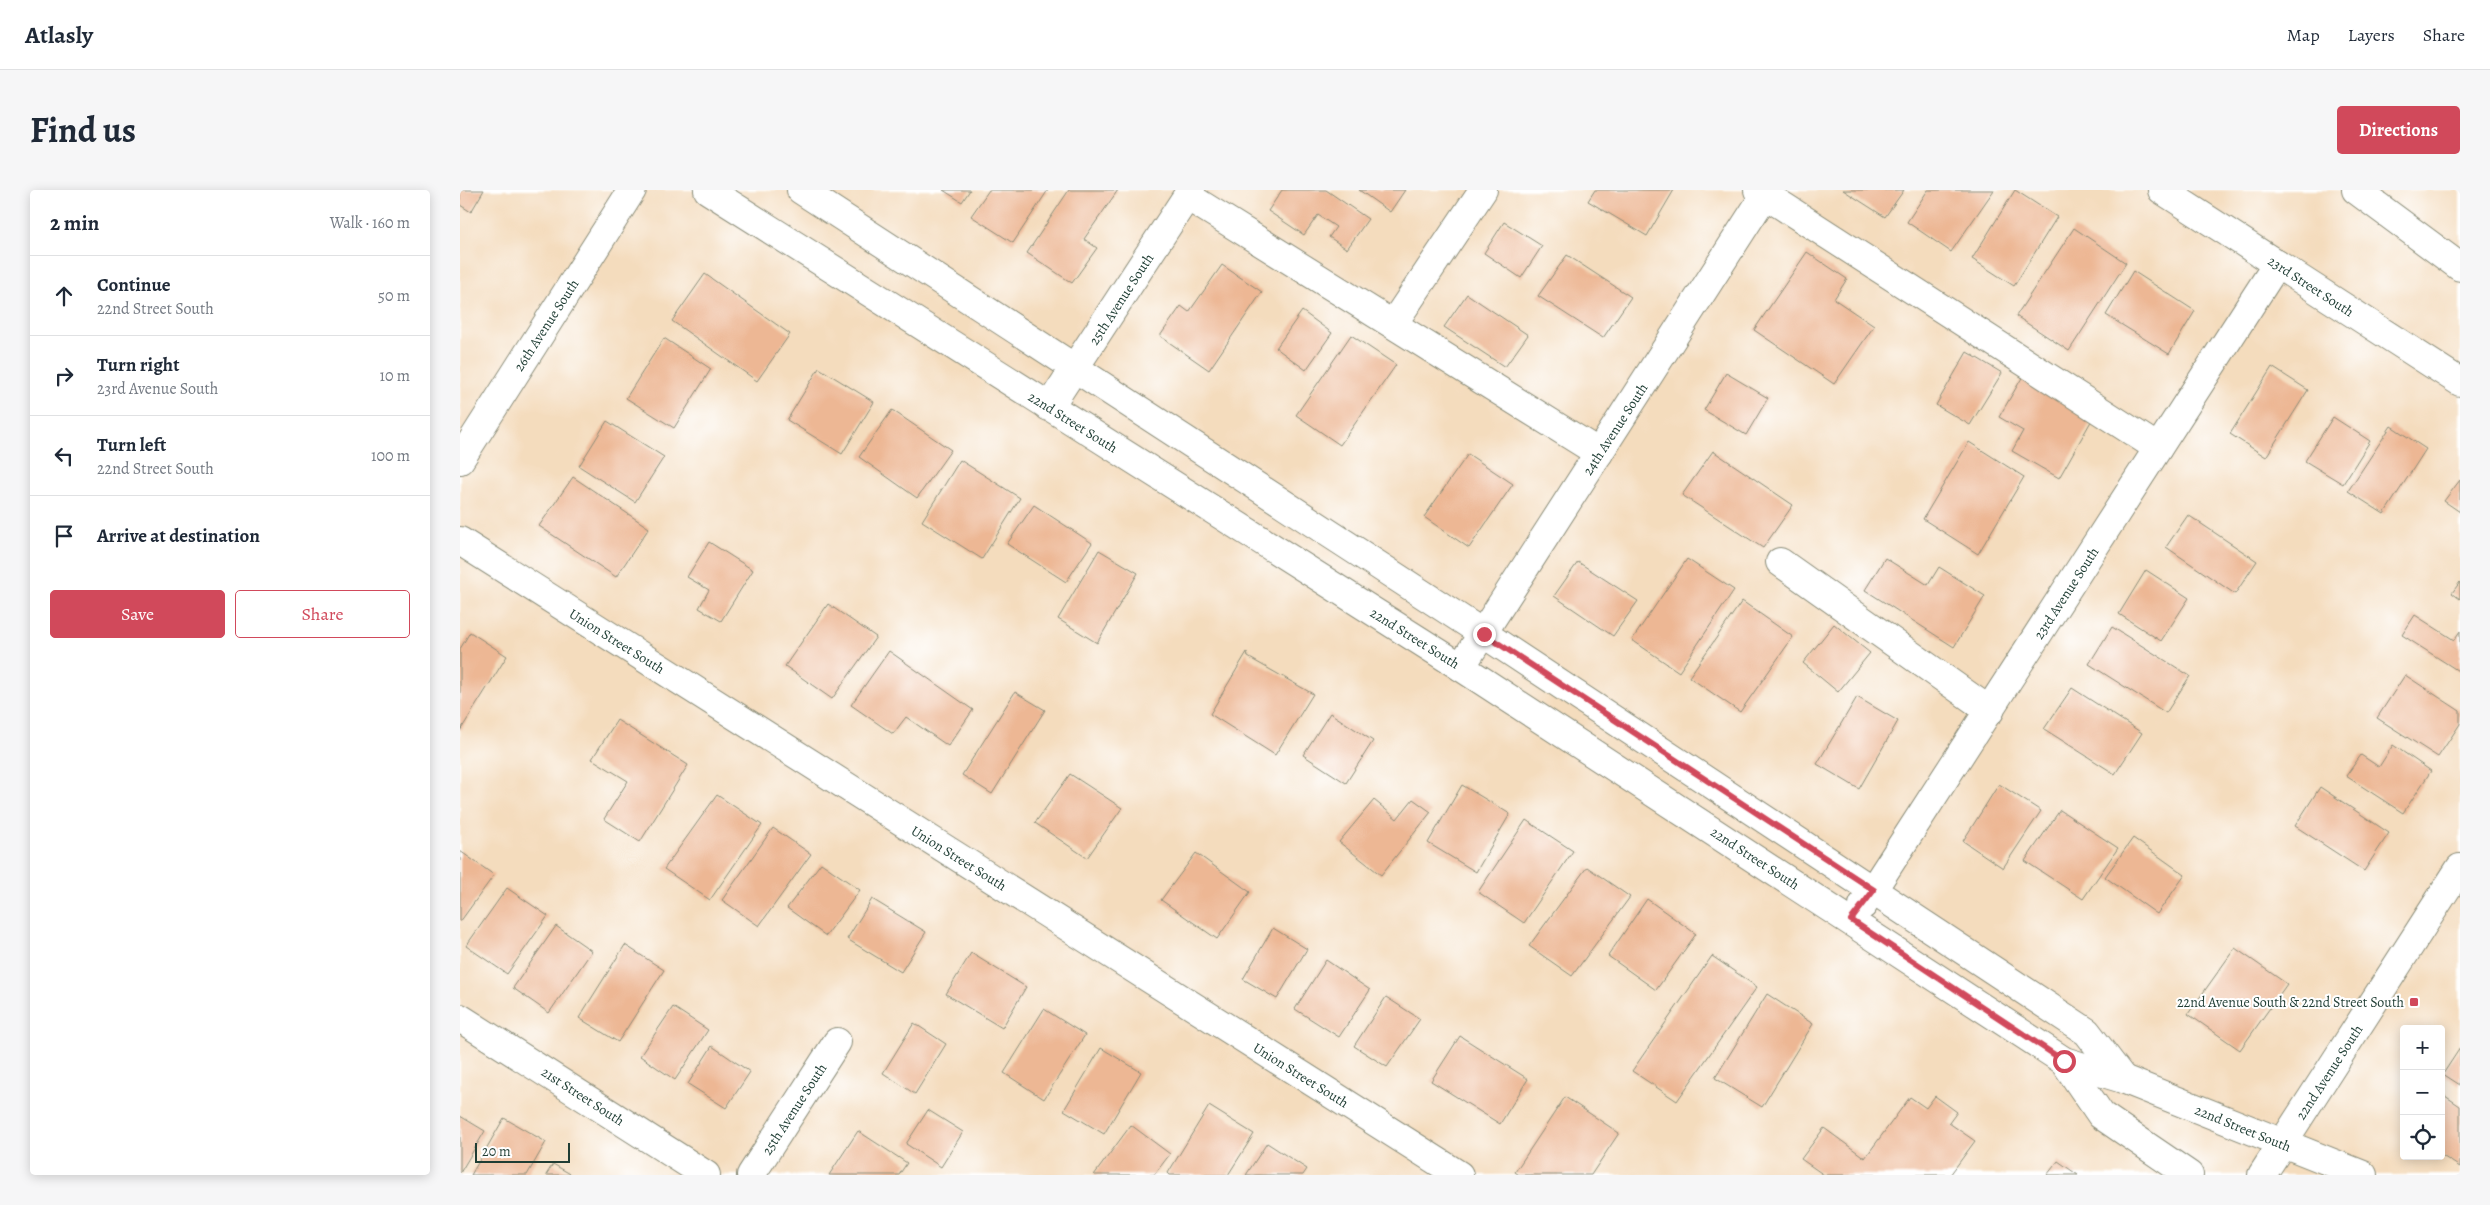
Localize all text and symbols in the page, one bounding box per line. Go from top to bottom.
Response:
text: Atlasly [25,19,93,51]
text: Map [2287,23,2320,47]
text: Layers [2348,23,2395,47]
text: Share [2423,23,2465,47]
text: Find us [30,106,136,154]
button: Directions [2337,106,2460,154]
text: 2 min [50,209,99,237]
text: Walk · 160 m [330,212,410,234]
street label: 25th Avenue South [1085,249,1158,349]
street label: 23rd Street South [2264,252,2358,322]
text: Continue [97,272,171,298]
street label: 26th Avenue South [510,275,584,375]
icon: ahead [50,282,78,310]
text: 50 m [378,285,410,307]
text: 22nd Street South [97,298,214,320]
text: Turn right [97,352,179,378]
icon: right [50,362,78,390]
text: 10 m [380,365,410,387]
text: 23rd Avenue South [97,378,218,400]
street label: 24th Avenue South [1579,379,1653,479]
street label: 22nd Street South [1024,387,1122,458]
text: Turn left [97,432,166,458]
icon: left [50,442,78,470]
text: 100 m [371,445,410,467]
text: 22nd Street South [97,458,214,480]
icon: arrive [50,522,78,550]
text: Arrive at destination [97,523,260,549]
street label: 23rd Avenue South [2030,543,2104,643]
button: Save [50,590,225,638]
button: Share [235,590,410,638]
street label: 22nd Street South [1366,603,1464,674]
street label: Union Street South [565,604,669,679]
route end [1473,623,1496,646]
street label: Union Street South [907,821,1011,896]
street label: 22nd Street South [1707,823,1803,895]
place label: 22nd Avenue South & 22nd Street South [2177,993,2405,1012]
marker: 22nd Avenue South & 22nd Street South [2408,996,2420,1008]
street label: 22nd Avenue South [2292,1021,2367,1123]
map controls [2400,1025,2445,1160]
button: + [2400,1025,2445,1070]
street label: Union Street South [1249,1038,1353,1113]
route start [2053,1050,2076,1073]
street label: 25th Avenue South [758,1059,831,1159]
street label: 21st Street South [538,1062,628,1131]
button: − [2400,1070,2445,1115]
street label: 22nd Street South [2192,1101,2294,1157]
button: locate [2400,1115,2445,1160]
scale bar [475,1140,570,1163]
text: 20 m [482,1142,511,1161]

